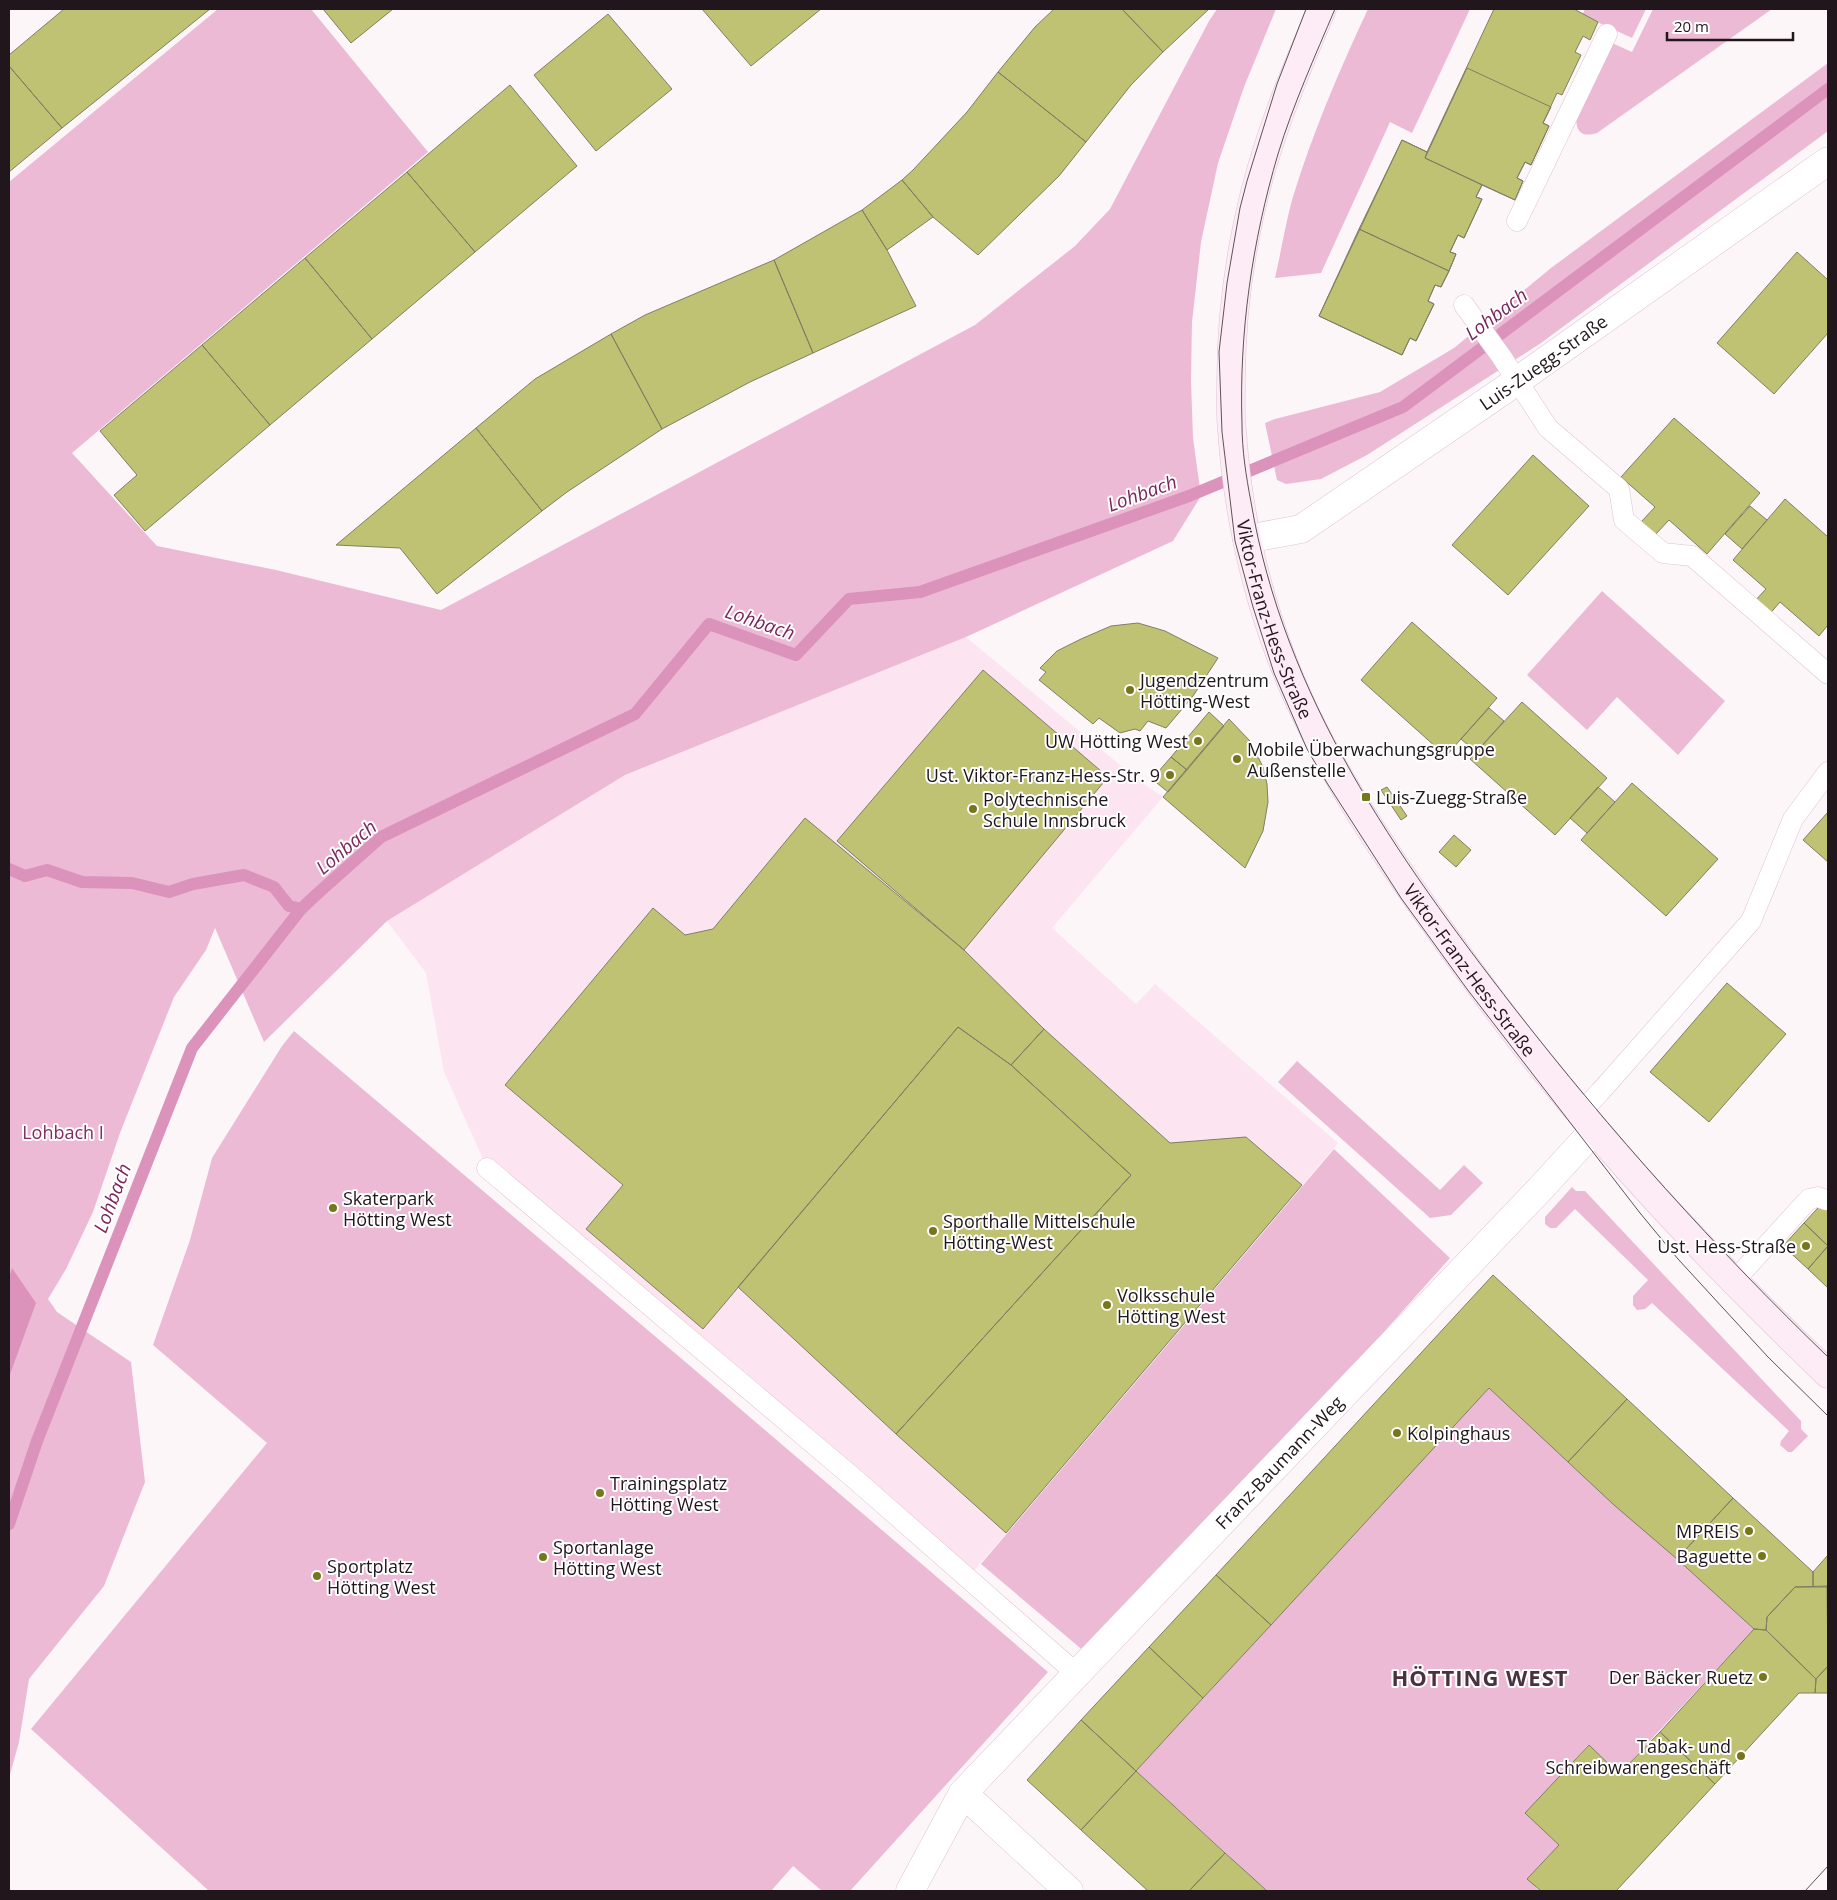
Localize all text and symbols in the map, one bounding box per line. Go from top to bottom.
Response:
scale bar [1667,10,1793,42]
text: 20 m [1674,16,1709,36]
water label: Lohbach [1459,282,1533,346]
street label: Luis-Zuegg-Straße [1474,309,1612,415]
water label: Lohbach [1104,468,1180,518]
street label: Viktor-Franz-Hess-Straße [1231,518,1318,723]
water label: Lohbach [722,598,798,646]
place label: Jugendzentrum Hötting-West [1138,668,1269,713]
marker: Jugendzentrum Hötting-West [1124,684,1136,696]
place label: UW Hötting West [1045,729,1188,753]
marker: UW Hötting West [1192,735,1204,747]
place label: Mobile Überwachungsgruppe Außenstelle [1247,737,1495,782]
marker: Mobile Überwachungsgruppe Außenstelle [1231,753,1243,765]
place label: Ust. Viktor-Franz-Hess-Str. 9 [926,763,1160,787]
marker: Ust. Viktor-Franz-Hess-Str. 9 [1164,769,1176,781]
place label: Luis-Zuegg-Straße [1376,785,1527,809]
place label: Polytechnische Schule Innsbruck [983,787,1127,832]
marker: Luis-Zuegg-Straße [1360,791,1372,803]
marker: Polytechnische Schule Innsbruck [967,803,979,815]
water label: Lohbach [310,814,382,880]
street label: Viktor-Franz-Hess-Straße [1399,879,1541,1061]
park label: Lohbach I [22,1120,104,1144]
water label: Lohbach [87,1160,137,1236]
place label: Skaterpark Hötting West [343,1186,452,1231]
marker: Skaterpark Hötting West [327,1202,339,1214]
place label: Sporthalle Mittelschule Hötting-West [943,1209,1136,1254]
marker: Sporthalle Mittelschule Hötting-West [927,1225,939,1237]
place label: Ust. Hess-Straße [1657,1234,1796,1258]
marker: Ust. Hess-Straße [1800,1240,1812,1252]
place label: Volksschule Hötting West [1117,1283,1226,1328]
marker: Volksschule Hötting West [1101,1299,1113,1311]
street label: Franz-Baumann-Weg [1210,1390,1349,1534]
place label: Kolpinghaus [1407,1421,1510,1445]
marker: Kolpinghaus [1391,1427,1403,1439]
place label: Trainingsplatz Hötting West [610,1471,727,1516]
marker: Trainingsplatz Hötting West [594,1487,606,1499]
place label: MPREIS [1676,1519,1739,1543]
marker: MPREIS [1743,1525,1755,1537]
place label: Sportanlage Hötting West [553,1535,662,1580]
place label: Baguette [1677,1544,1752,1568]
marker: Baguette [1756,1550,1768,1562]
marker: Sportanlage Hötting West [537,1551,549,1563]
place label: Sportplatz Hötting West [327,1554,436,1599]
marker: Sportplatz Hötting West [311,1570,323,1582]
district label: HÖTTING WEST [1391,1662,1569,1692]
place label: Der Bäcker Ruetz [1609,1665,1753,1689]
marker: Der Bäcker Ruetz [1757,1671,1769,1683]
place label: Tabak- und Schreibwarengeschäft [1545,1734,1731,1779]
marker: Tabak- und Schreibwarengeschäft [1735,1750,1747,1762]

